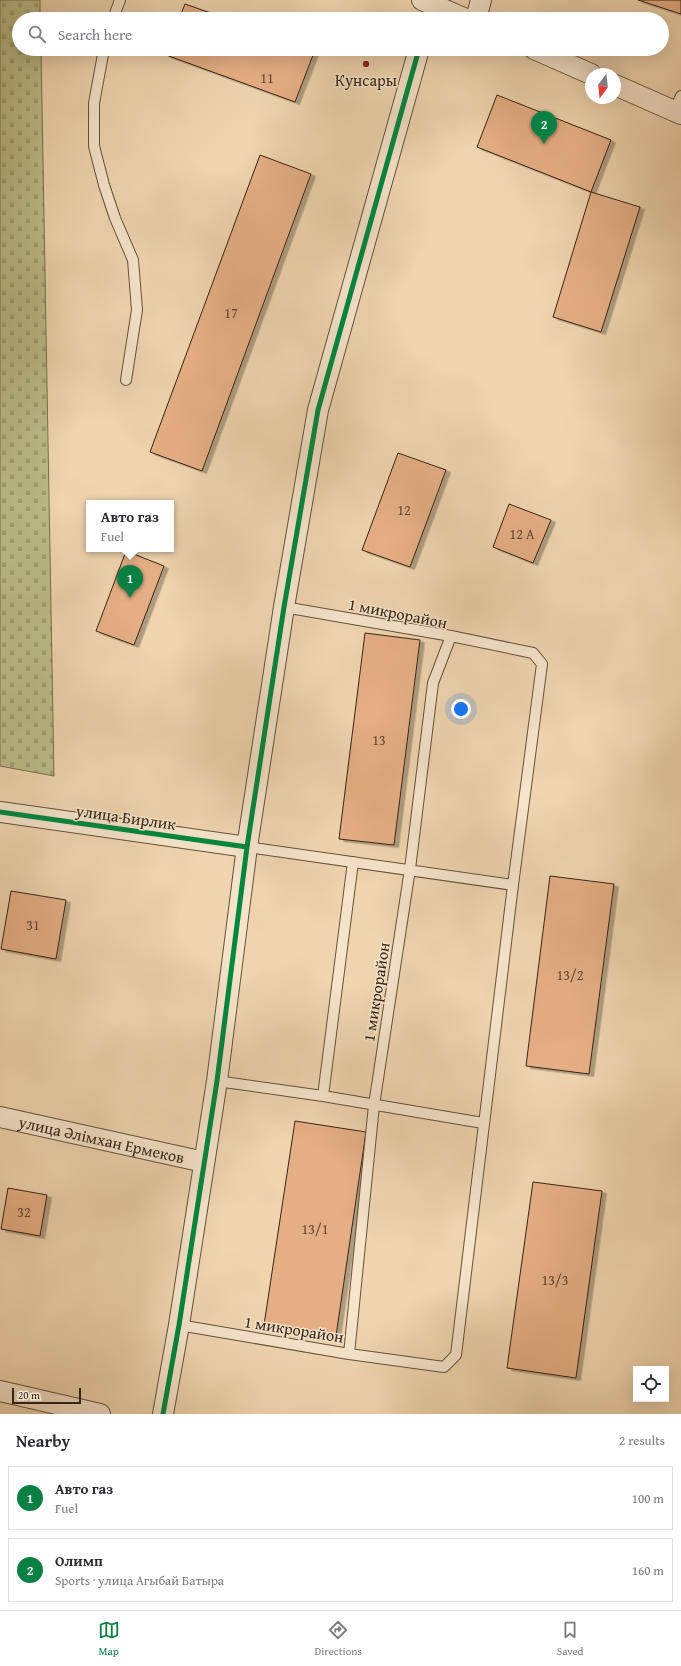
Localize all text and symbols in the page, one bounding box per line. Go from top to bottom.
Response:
search box [12,12,669,56]
icon: search [26,23,48,45]
text: Search here [58,24,132,45]
marker: Кунсары [361,59,371,69]
house number: 11 [260,68,274,88]
place label: Кунсары [335,68,397,92]
north arrow [585,68,621,104]
pin: 2 [531,111,557,144]
house number: 17 [224,303,238,323]
popup [86,500,174,552]
house number: 12 [397,500,411,520]
text: Авто газ [101,506,159,527]
house number: 12 А [509,524,535,544]
text: Fuel [101,527,124,546]
pin: 1 [117,565,143,598]
street label: 1 микрорайон [346,592,450,634]
your location [451,699,471,719]
house number: 13 [372,730,386,750]
street label: улица Бирлик [74,798,178,836]
house number: 31 [26,915,40,935]
street label: 1 микрорайон [356,940,396,1044]
house number: 13/2 [557,965,583,985]
street label: улица Әлімхан Ермеков [15,1109,187,1169]
house number: 32 [17,1202,31,1222]
house number: 13/1 [302,1219,328,1239]
house number: 13/3 [542,1270,568,1290]
street label: 1 микрорайон [242,1309,346,1349]
map controls [633,1366,669,1402]
button: locate [633,1366,669,1402]
scale bar [12,1386,81,1405]
text: 20 m [18,1387,40,1403]
text: Nearby [16,1428,70,1453]
text: 2 results [619,1431,665,1450]
text: Авто газ [55,1478,113,1499]
text: 1 [27,1489,33,1508]
text: 100 m [632,1489,664,1508]
text: Fuel [55,1499,78,1518]
text: Олимп [55,1550,103,1571]
text: 2 [27,1561,33,1580]
text: 160 m [632,1561,664,1580]
text: Sports · улица Агыбай Батыра [55,1571,224,1590]
tab: Map [98,1619,120,1659]
tab: Directions [315,1619,362,1659]
tab: Saved [557,1619,583,1659]

